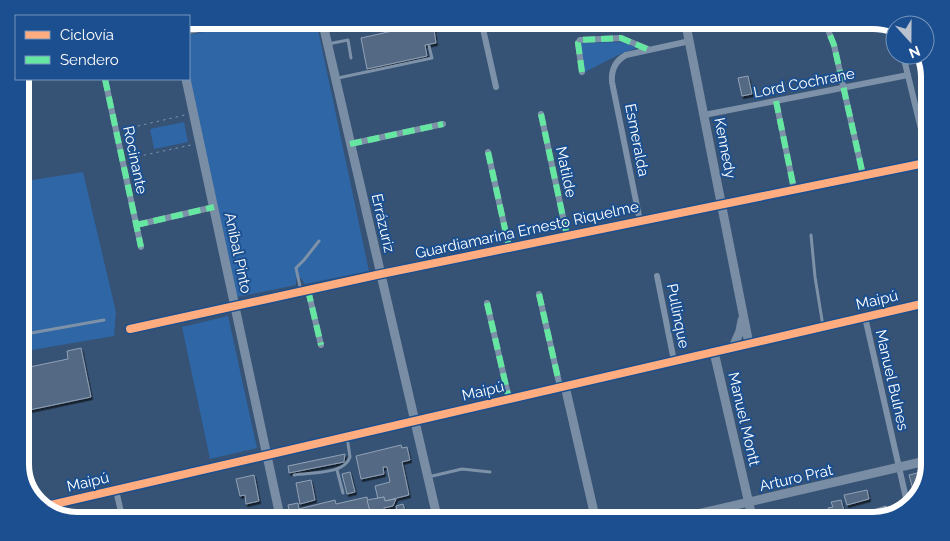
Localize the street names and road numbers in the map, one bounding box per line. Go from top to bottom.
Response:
street label: Lord Cochrane [752,64,856,102]
street label: Esmeralda [621,102,653,178]
street label: Kennedy [710,116,740,180]
street label: Rocinante [119,124,151,196]
street label: Matilde [552,145,580,199]
street label: Errázuriz [367,192,399,254]
street label: Guardiamarina Ernesto Riquelme [413,197,641,263]
street label: Aníbal Pinto [221,211,255,295]
street label: Pullinque [663,282,693,350]
street label: Maipú [854,286,900,314]
street label: Manuel Bulnes [872,328,912,432]
street label: Manuel Montt [724,370,764,468]
street label: Maipú [460,377,506,405]
street label: Arturo Prat [758,461,834,495]
street label: Maipú [65,468,111,496]

